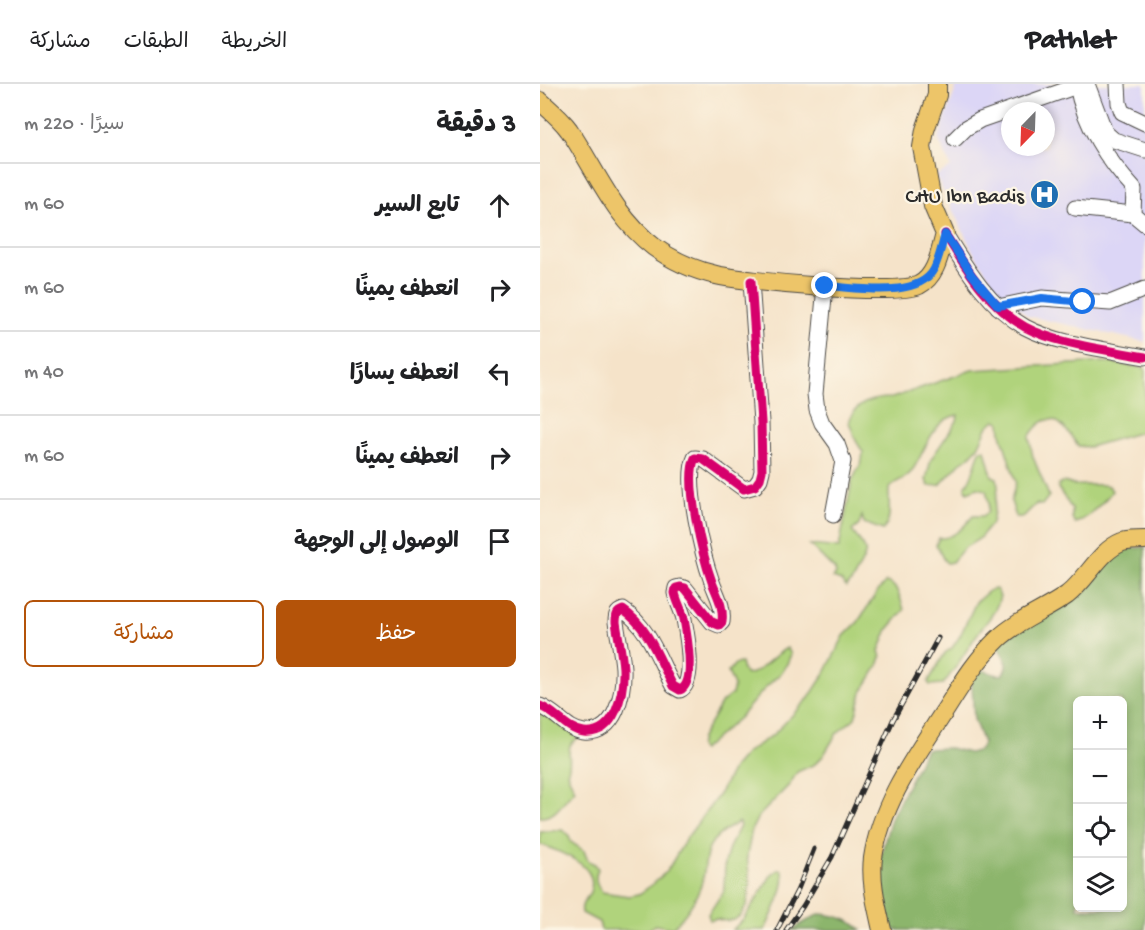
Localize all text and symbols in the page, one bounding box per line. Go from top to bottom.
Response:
text: Pathlet [1025,25,1115,58]
text: مشاركة [30,31,91,56]
text: الطبقات [124,31,189,56]
text: الخريطة [222,31,287,56]
north arrow [1001,102,1055,156]
text: 3 دقيقة [436,111,516,142]
text: سيرًا · 220 m [24,114,124,137]
hospital icon: CHU Ibn Badis [1029,179,1061,211]
place label: CHU Ibn Badis [905,186,1025,211]
icon: ahead [483,189,516,222]
text: 60 m [24,194,64,217]
text: تابع السير [375,194,459,220]
route end [811,272,837,298]
icon: right [483,273,516,306]
text: 60 m [24,278,64,301]
text: انعطف يمينًا [356,278,459,304]
route start [1069,288,1095,314]
icon: left [483,357,516,390]
text: 40 m [24,362,64,385]
text: انعطف يسارًا [350,362,459,388]
icon: right [483,441,516,474]
text: 60 m [24,446,64,469]
text: انعطف يمينًا [356,446,459,472]
icon: arrive [483,525,516,558]
text: الوصول إلى الوجهة [294,530,459,556]
button: مشاركة [24,600,264,667]
button: حفظ [276,600,516,667]
map controls [1073,696,1127,912]
button: + [1073,696,1127,750]
button: − [1073,750,1127,804]
button: locate [1073,804,1127,858]
button: layers [1073,858,1127,912]

